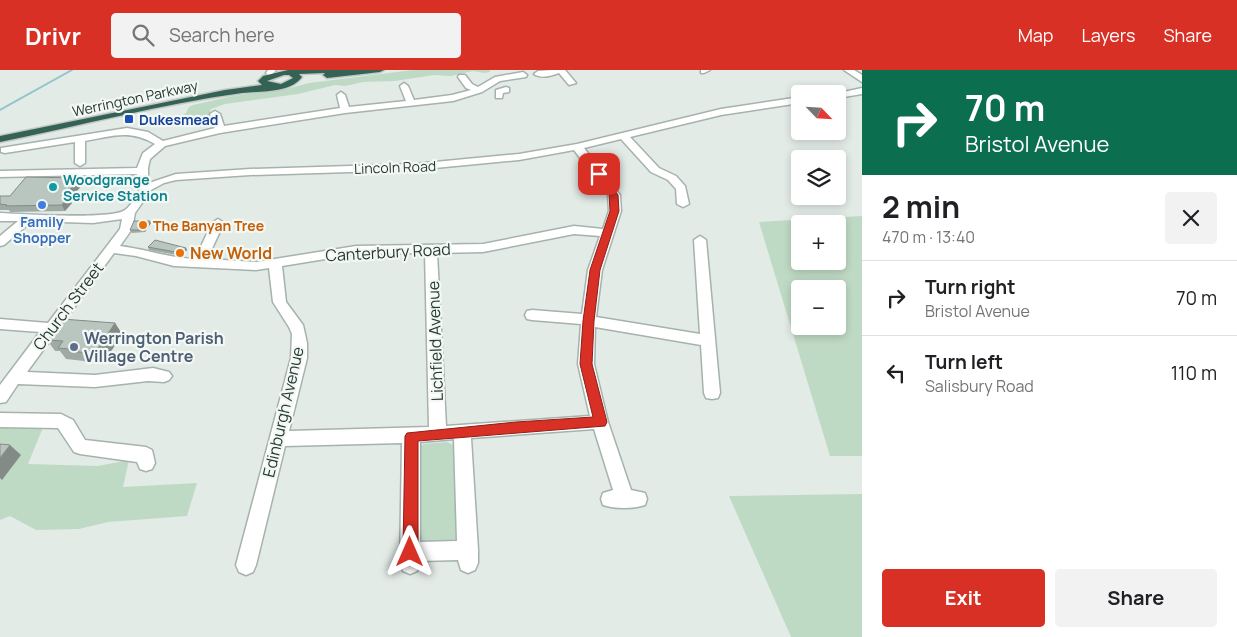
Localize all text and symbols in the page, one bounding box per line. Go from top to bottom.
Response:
search box [111,13,461,58]
text: Drivr [25,19,81,52]
icon: search [129,21,157,49]
text: Search here [169,22,275,48]
text: Map [1018,23,1053,47]
text: Layers [1081,23,1135,47]
text: Share [1163,23,1212,47]
street label: Werrington Parkway [70,75,200,121]
text: 70 m [965,84,1045,132]
north arrow [791,85,846,140]
map controls [791,85,846,335]
icon: right [882,90,947,155]
place label: Dukesmead [139,110,218,129]
marker: Dukesmead [123,113,135,125]
text: Bristol Avenue [965,129,1109,159]
button: layers [791,150,846,205]
pin [578,153,620,195]
street label: Lincoln Road [354,156,436,178]
icon: arrive [585,160,613,188]
place label: Woodgrange Service Station [63,170,168,205]
marker: Woodgrange Service Station [47,181,59,193]
text: 2 min [882,186,960,227]
button: close [1165,192,1217,244]
marker: Family Shopper [36,199,48,211]
place label: Family Shopper [13,212,71,247]
button: + [791,215,846,270]
place label: The Banyan Tree [153,216,264,235]
marker: The Banyan Tree [137,219,149,231]
text: 470 m · 13:40 [882,226,975,248]
street label: Canterbury Road [325,238,451,266]
place label: New World [190,242,272,264]
marker: New World [174,247,186,259]
street label: Church Street [28,258,108,354]
text: Turn right [925,274,1015,300]
street label: Lichfield Avenue [422,280,448,402]
button: − [791,280,846,335]
icon: right [882,284,910,312]
text: 70 m [1176,285,1217,311]
text: Bristol Avenue [925,300,1030,322]
place label: Werrington Parish Village Centre [84,327,224,367]
marker: Werrington Parish Village Centre [68,341,80,353]
street label: Edinburgh Avenue [257,345,309,479]
text: Turn left [925,349,1003,375]
icon: left [882,359,910,387]
text: 110 m [1171,360,1217,386]
text: Salisbury Road [925,375,1034,397]
position arrow [383,525,435,577]
button: Exit [882,569,1045,627]
button: Share [1055,569,1217,627]

